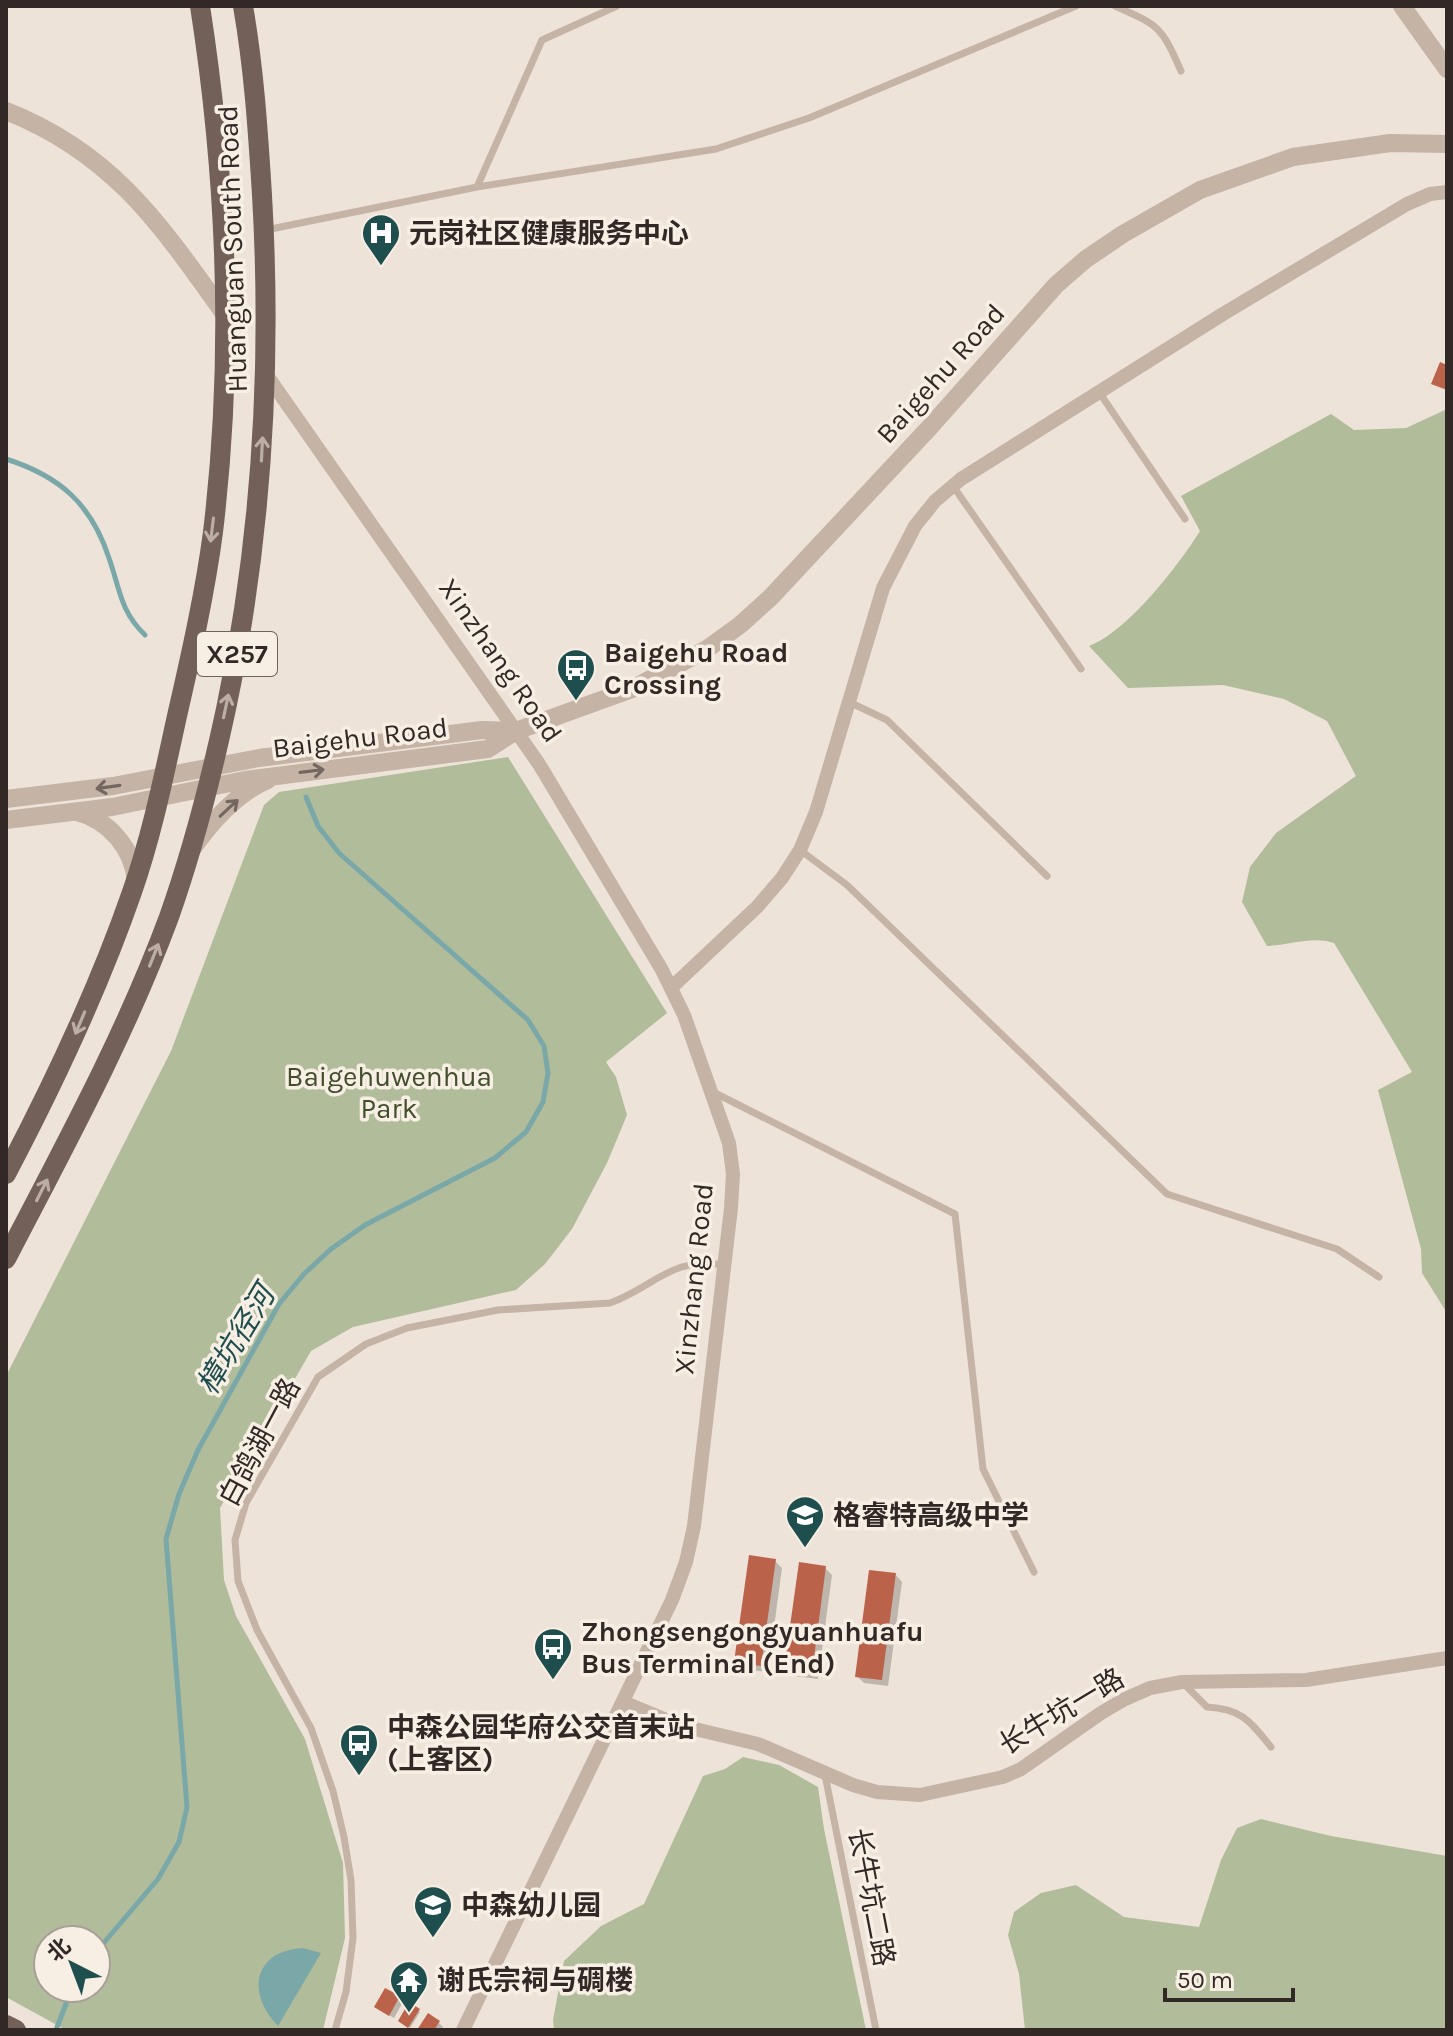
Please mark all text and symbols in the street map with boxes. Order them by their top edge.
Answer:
street label: Huanguan South Road [211,105,254,393]
hospital icon: 元岗社区健康服务中心 [360,212,402,267]
place label: 元岗社区健康服务中心 [409,217,689,250]
street label: Baigehu Road [869,297,1012,450]
one-way arrow [255,436,270,463]
one-way arrow [205,516,220,543]
street label: Xinzhang Road [432,572,569,749]
road number: X257 [197,632,277,676]
place label: Baigehu Road Crossing [604,636,788,701]
bus stop icon: Baigehu Road Crossing [555,647,597,702]
one-way arrow [219,694,234,719]
street label: Baigehu Road [271,710,450,765]
one-way arrow [298,763,324,778]
one-way arrow [96,780,121,795]
one-way arrow [219,798,239,817]
one-way arrow [147,943,162,968]
one-way arrow [72,1010,87,1035]
park label: Baigehuwenhua Park [286,1060,492,1125]
one-way arrow [34,1179,50,1202]
street label: Xinzhang Road [667,1182,720,1377]
water label: 樟坑径河 [190,1275,285,1401]
street label: 白鸽湖一路 [212,1373,307,1512]
school or university icon: 格睿特高级中学 [784,1494,826,1549]
place label: 格睿特高级中学 [833,1499,1029,1532]
place label: Zhongsengongyuanhuafu Bus Terminal (End) [581,1615,924,1680]
bus stop icon: Zhongsengongyuanhuafu Bus Terminal (End) [532,1626,574,1681]
street label: 长牛坑一路 [993,1661,1130,1762]
place label: 中森公园华府公交首末站 (上客区) [387,1711,695,1776]
bus stop icon: 中森公园华府公交首末站 (上客区) [338,1722,380,1777]
street label: 长牛坑二路 [842,1825,901,1969]
school or university icon: 中森幼儿园 [412,1884,454,1939]
place label: 中森幼儿园 [461,1889,601,1922]
north arrow [32,1924,112,2004]
text: 北 [42,1933,76,1967]
scale bar [1165,1952,1293,2002]
temple icon: 谢氏宗祠与碉楼 [388,1959,430,2014]
place label: 谢氏宗祠与碉楼 [437,1964,633,1997]
text: 50 m [1177,1966,1233,1994]

